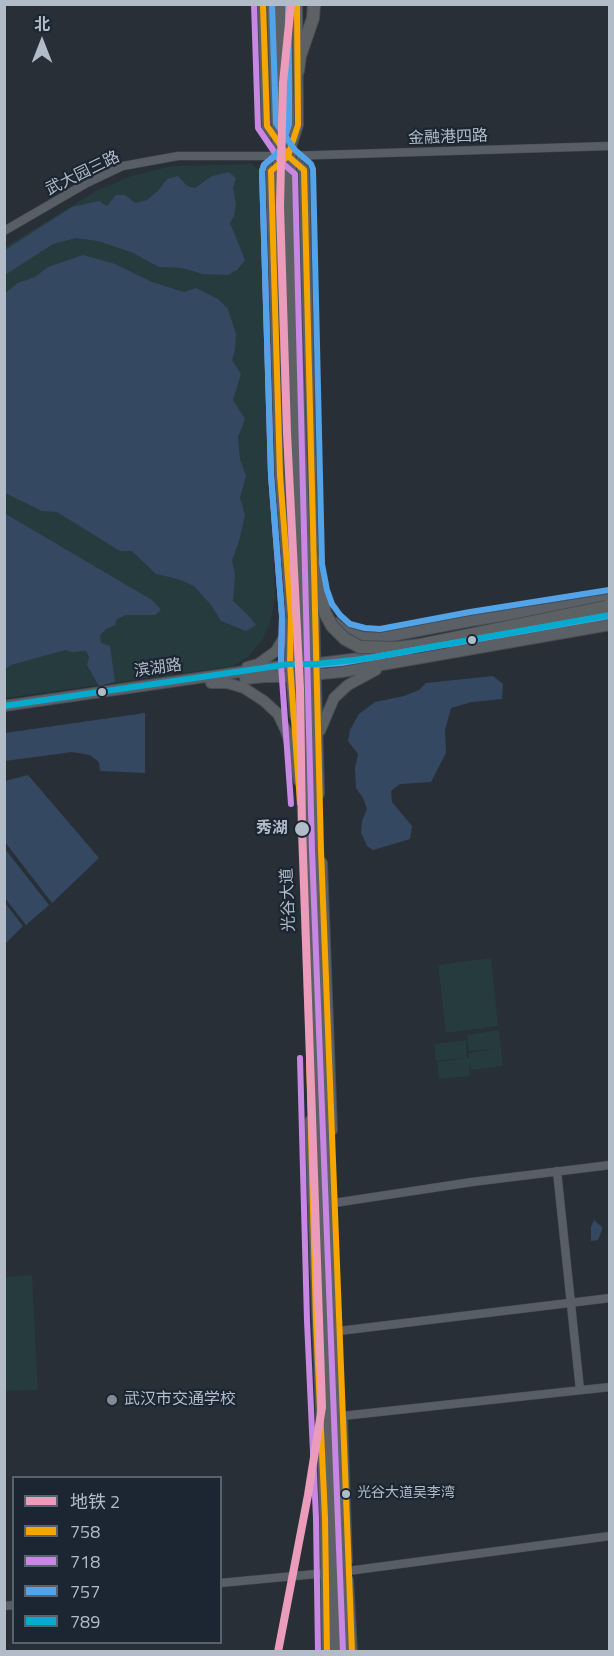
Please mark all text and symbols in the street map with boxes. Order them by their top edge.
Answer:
north arrow [12,12,72,72]
text: 北 [34,12,50,36]
street label: 金融港四路 [408,127,488,149]
street label: 武大园三路 [43,148,123,200]
unlabelled marker [466,634,478,646]
street label: 滨湖路 [133,656,183,682]
unlabelled marker [96,686,108,698]
place label: 秀湖 [256,819,288,839]
marker: 秀湖 [293,820,311,838]
street label: 光谷大道 [278,868,300,932]
place label: 武汉市交通学校 [124,1390,236,1410]
marker: 武汉市交通学校 [105,1393,119,1407]
legend [12,1476,222,1644]
place label: 光谷大道吴李湾 [357,1486,455,1502]
text: 地铁 2 [70,1488,120,1515]
marker: 光谷大道吴李湾 [340,1488,352,1500]
text: 758 [70,1518,100,1545]
text: 718 [70,1548,100,1575]
text: 757 [70,1578,100,1605]
text: 789 [70,1608,100,1635]

